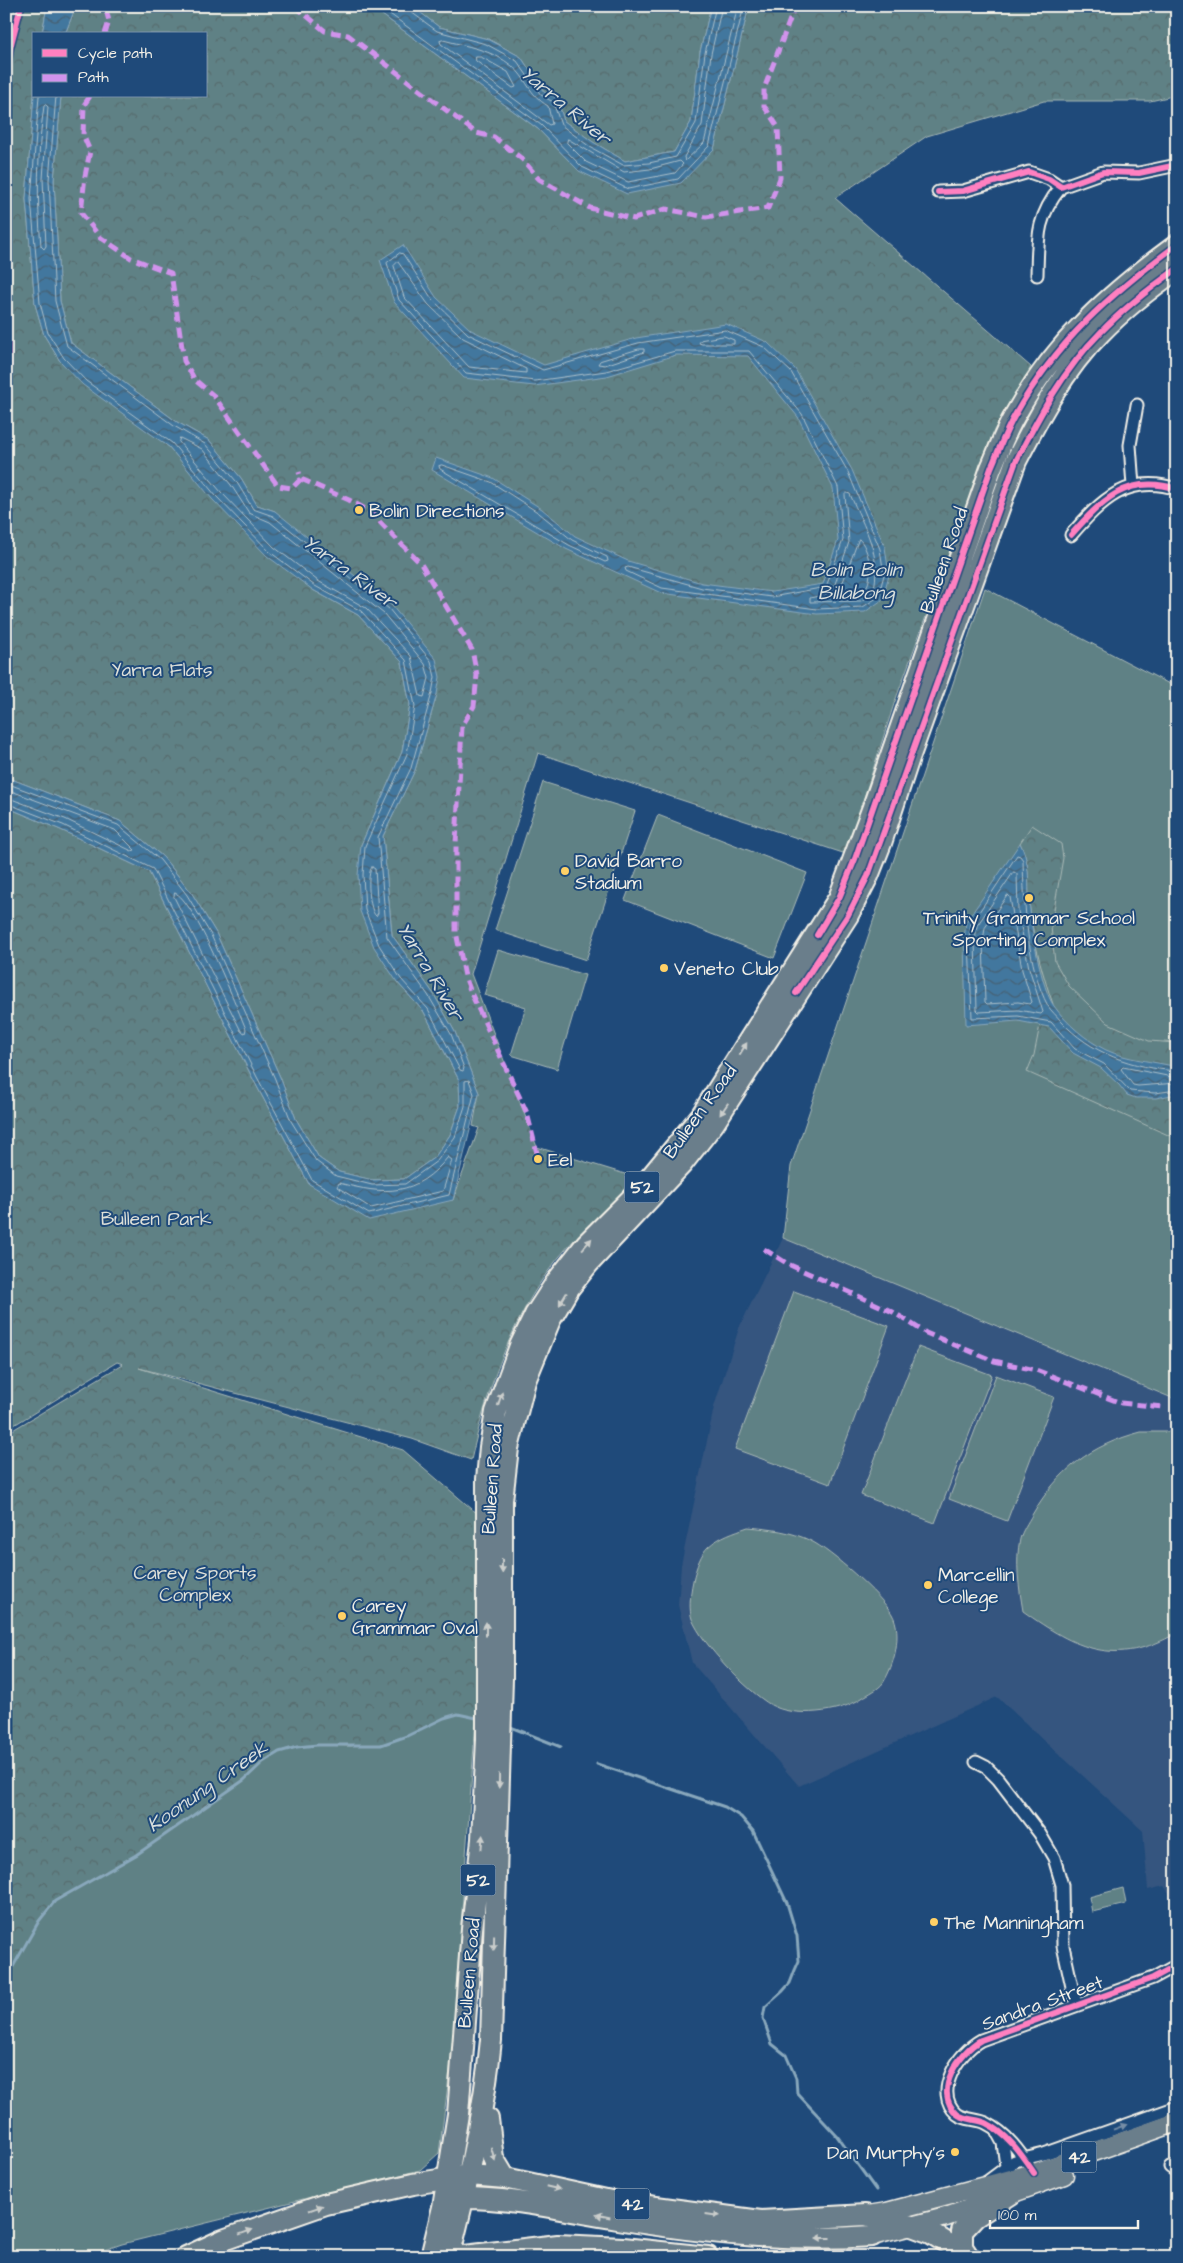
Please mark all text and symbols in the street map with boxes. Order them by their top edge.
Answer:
legend [32,32,208,98]
text: Cycle path [78,43,153,65]
water label: Yarra River [514,59,618,153]
text: Path [78,67,109,88]
place label: Bolin Directions [369,498,504,525]
marker: Bolin Directions [353,504,365,516]
street label: Bulleen Road [914,504,975,617]
water label: Yarra River [296,528,404,617]
water label: Bolin Bolin Billabong [810,556,904,608]
park label: Yarra Flats [111,657,213,684]
place label: David Barro Stadium [575,848,682,897]
marker: David Barro Stadium [559,865,571,877]
marker: Trinity Grammar School Sporting Complex [1023,892,1035,904]
place label: Trinity Grammar School Sporting Complex [923,905,1135,955]
water label: Yarra River [390,917,472,1028]
place label: Veneto Club [674,956,779,983]
marker: Veneto Club [658,962,670,974]
one-way arrow [738,1043,748,1056]
street label: Bulleen Road [657,1059,744,1164]
one-way arrow [719,1102,729,1116]
place label: Eel [548,1147,573,1174]
marker: Eel [532,1153,544,1165]
road number: 52 [624,1172,660,1202]
park label: Bulleen Park [101,1206,212,1233]
one-way arrow [581,1238,593,1250]
one-way arrow [558,1293,567,1306]
one-way arrow [497,1392,505,1407]
street label: Bulleen Road [475,1423,510,1535]
one-way arrow [498,1559,506,1575]
park label: Carey Sports Complex [133,1560,257,1609]
place label: Marcellin College [938,1562,1015,1612]
marker: Marcellin College [922,1579,934,1591]
place label: Carey Grammar Oval [352,1593,478,1642]
marker: Carey Grammar Oval [336,1610,348,1622]
one-way arrow [482,1621,490,1637]
water label: Koonung Creek [141,1734,275,1840]
one-way arrow [495,1773,503,1789]
one-way arrow [478,1834,486,1850]
road number: 52 [460,1864,496,1896]
place label: The Manningham [944,1910,1084,1938]
marker: The Manningham [928,1916,940,1928]
street label: Bulleen Road [451,1917,488,2029]
one-way arrow [490,1935,498,1951]
street label: Sandra Street [978,1969,1107,2038]
one-way arrow [1113,2123,1128,2131]
place label: Dan Murphy's [827,2140,945,2168]
road number: 42 [1062,2142,1096,2172]
marker: Dan Murphy's [949,2146,961,2158]
one-way arrow [489,2147,497,2162]
one-way arrow [545,2184,561,2192]
road number: 42 [614,2188,650,2220]
scale bar [990,2198,1138,2230]
one-way arrow [309,2203,324,2211]
text: 100 m [998,2205,1037,2226]
one-way arrow [705,2211,721,2219]
one-way arrow [595,2212,611,2220]
one-way arrow [239,2228,254,2235]
one-way arrow [815,2234,831,2242]

